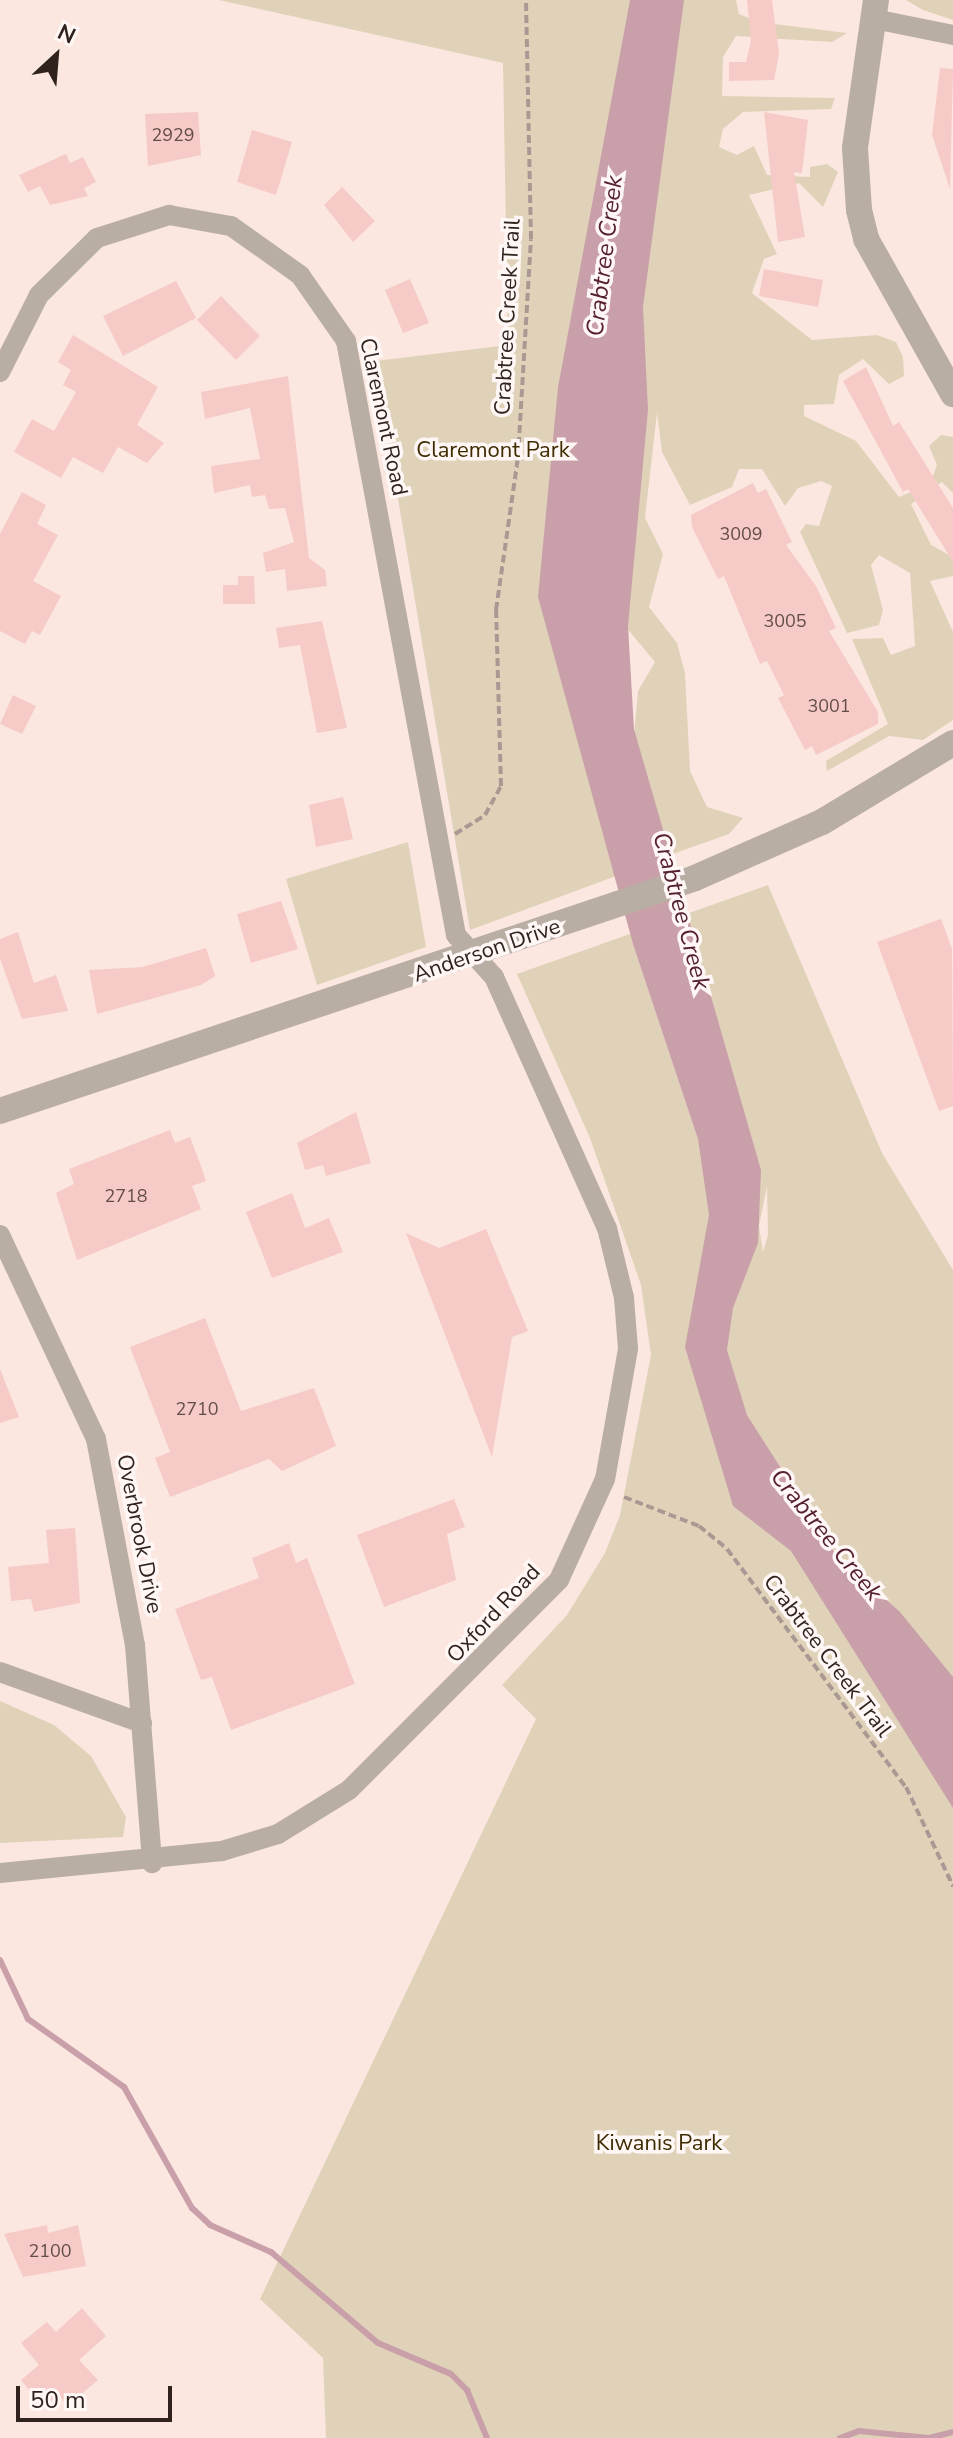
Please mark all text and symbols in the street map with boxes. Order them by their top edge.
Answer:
north arrow [16,16,96,96]
text: N [53,17,80,52]
house number: 2929 [151,124,195,146]
water label: Crabtree Creek [581,174,629,338]
street label: Crabtree Creek Trail [490,218,526,416]
street label: Claremont Road [353,336,413,498]
park label: Claremont Park [416,438,570,464]
house number: 3009 [719,523,763,545]
house number: 3005 [763,610,807,632]
house number: 3001 [807,695,851,717]
water label: Crabtree Creek [646,829,716,993]
street label: Anderson Drive [410,913,564,989]
house number: 2718 [104,1185,148,1207]
house number: 2710 [175,1398,219,1420]
street label: Overbrook Drive [111,1452,167,1616]
water label: Crabtree Creek [764,1463,888,1607]
street label: Oxford Road [442,1559,546,1669]
street label: Crabtree Creek Trail [757,1570,897,1742]
park label: Kiwanis Park [596,2131,722,2157]
house number: 2100 [28,2240,72,2262]
scale bar [20,2370,176,2420]
text: 50 m [30,2384,86,2416]

